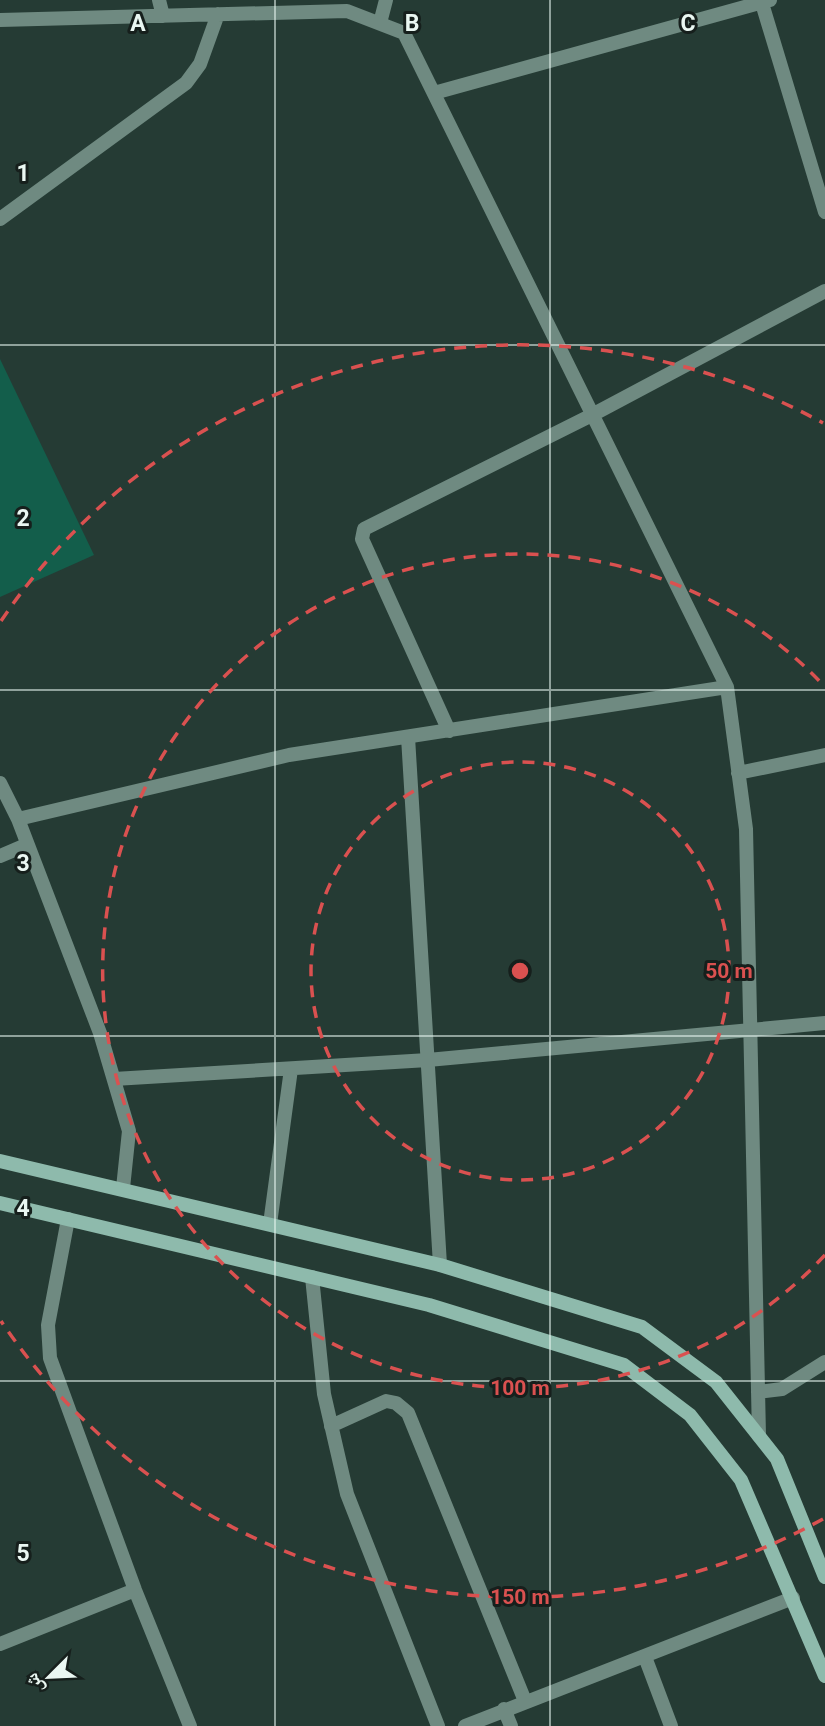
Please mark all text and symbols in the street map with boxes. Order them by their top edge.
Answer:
text: A [130,10,146,37]
text: B [405,10,419,37]
text: C [680,10,696,37]
text: 1 [16,160,30,187]
text: 2 [16,505,30,532]
text: 3 [16,850,30,877]
centre of rings [508,959,532,983]
text: 50 m [705,959,753,983]
text: 4 [16,1195,30,1222]
text: 100 m [490,1376,550,1400]
text: 5 [16,1540,30,1567]
text: 150 m [490,1585,550,1609]
north arrow [14,1642,84,1712]
text: ش [19,1670,49,1698]

